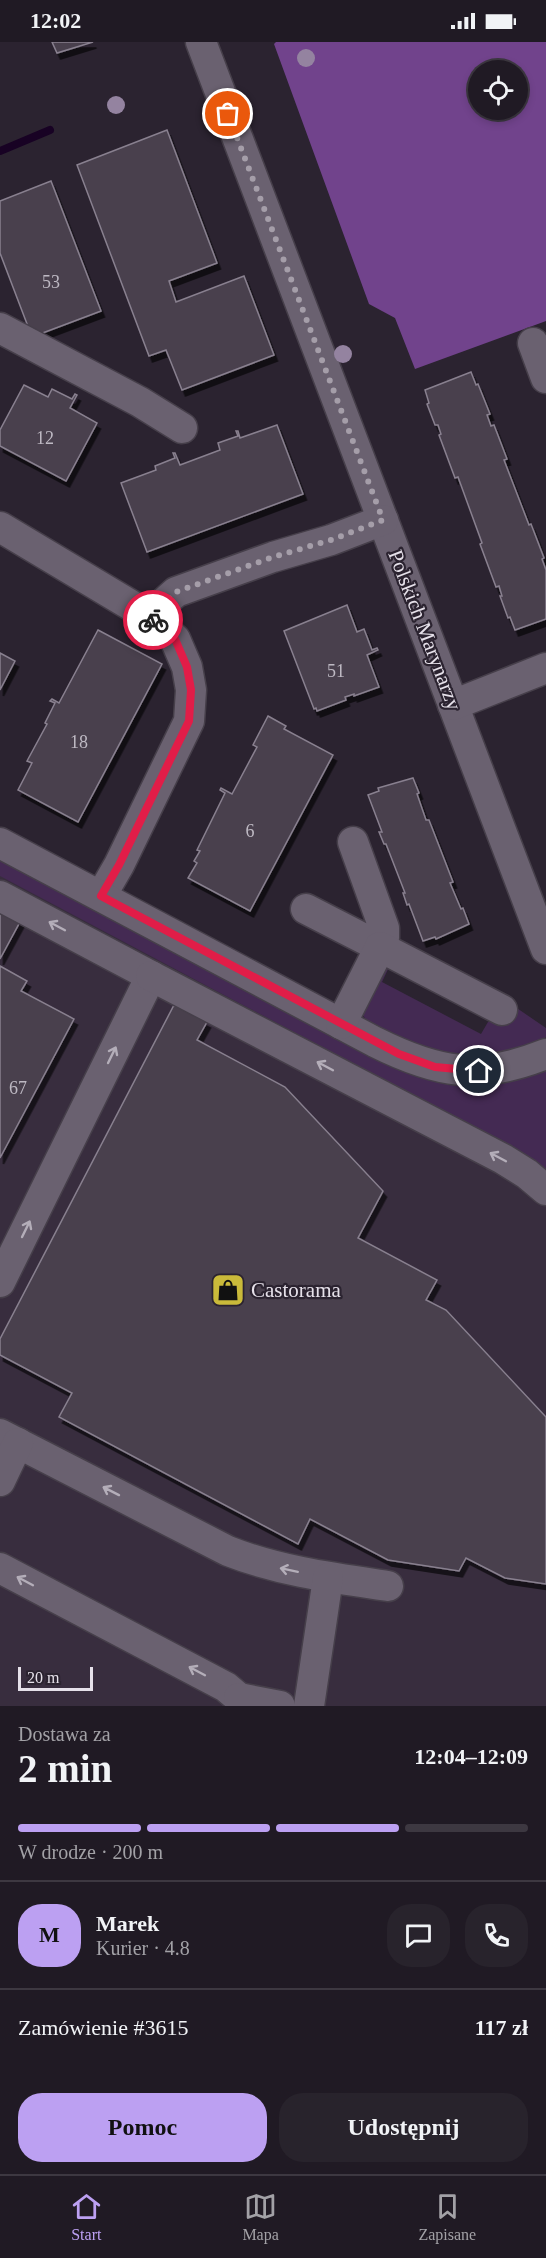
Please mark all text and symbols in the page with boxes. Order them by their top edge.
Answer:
text: 12:02 [30,8,81,33]
map controls [468,60,528,120]
button: locate [468,60,528,120]
pin [202,88,253,139]
icon: bag [211,97,244,130]
house number: 53 [42,272,60,292]
house number: 12 [36,428,54,448]
street label: Polskich Marynarzy [383,546,467,714]
courier [123,590,183,650]
icon: bike [137,604,170,637]
house number: 51 [327,661,345,681]
house number: 18 [70,732,88,752]
house number: 6 [246,821,255,841]
one-way arrow [49,920,66,932]
pin [453,1045,504,1096]
one-way arrow [107,1046,119,1064]
icon: home [462,1054,495,1087]
one-way arrow [316,1060,334,1072]
house number: 67 [9,1078,27,1098]
one-way arrow [490,1151,507,1163]
one-way arrow [21,1221,32,1239]
shop icon: Castorama [210,1272,246,1308]
place label: Castorama [251,1278,341,1302]
one-way arrow [103,1485,120,1497]
one-way arrow [279,1563,298,1575]
one-way arrow [16,1575,34,1586]
scale bar [18,1664,93,1692]
one-way arrow [189,1665,206,1677]
text: 20 m [27,1669,59,1686]
text: Dostawa za [18,1723,111,1745]
text: 12:04–12:09 [414,1744,528,1769]
text: 2 min [18,1747,112,1790]
text: W drodze · 200 m [18,1841,163,1863]
button: chat [387,1904,450,1967]
button: phone [465,1904,528,1967]
text: Marek [96,1911,159,1936]
text: M [39,1922,60,1947]
text: Kurier · 4.8 [96,1937,190,1959]
text: Zamówienie #3615 [18,2015,188,2040]
text: 117 zł [475,2015,528,2040]
button: Pomoc [18,2093,267,2162]
button: Udostępnij [279,2093,528,2162]
tab: Start [70,2190,103,2244]
tab: Mapa [242,2190,279,2244]
tab: Zapisane [418,2190,476,2244]

